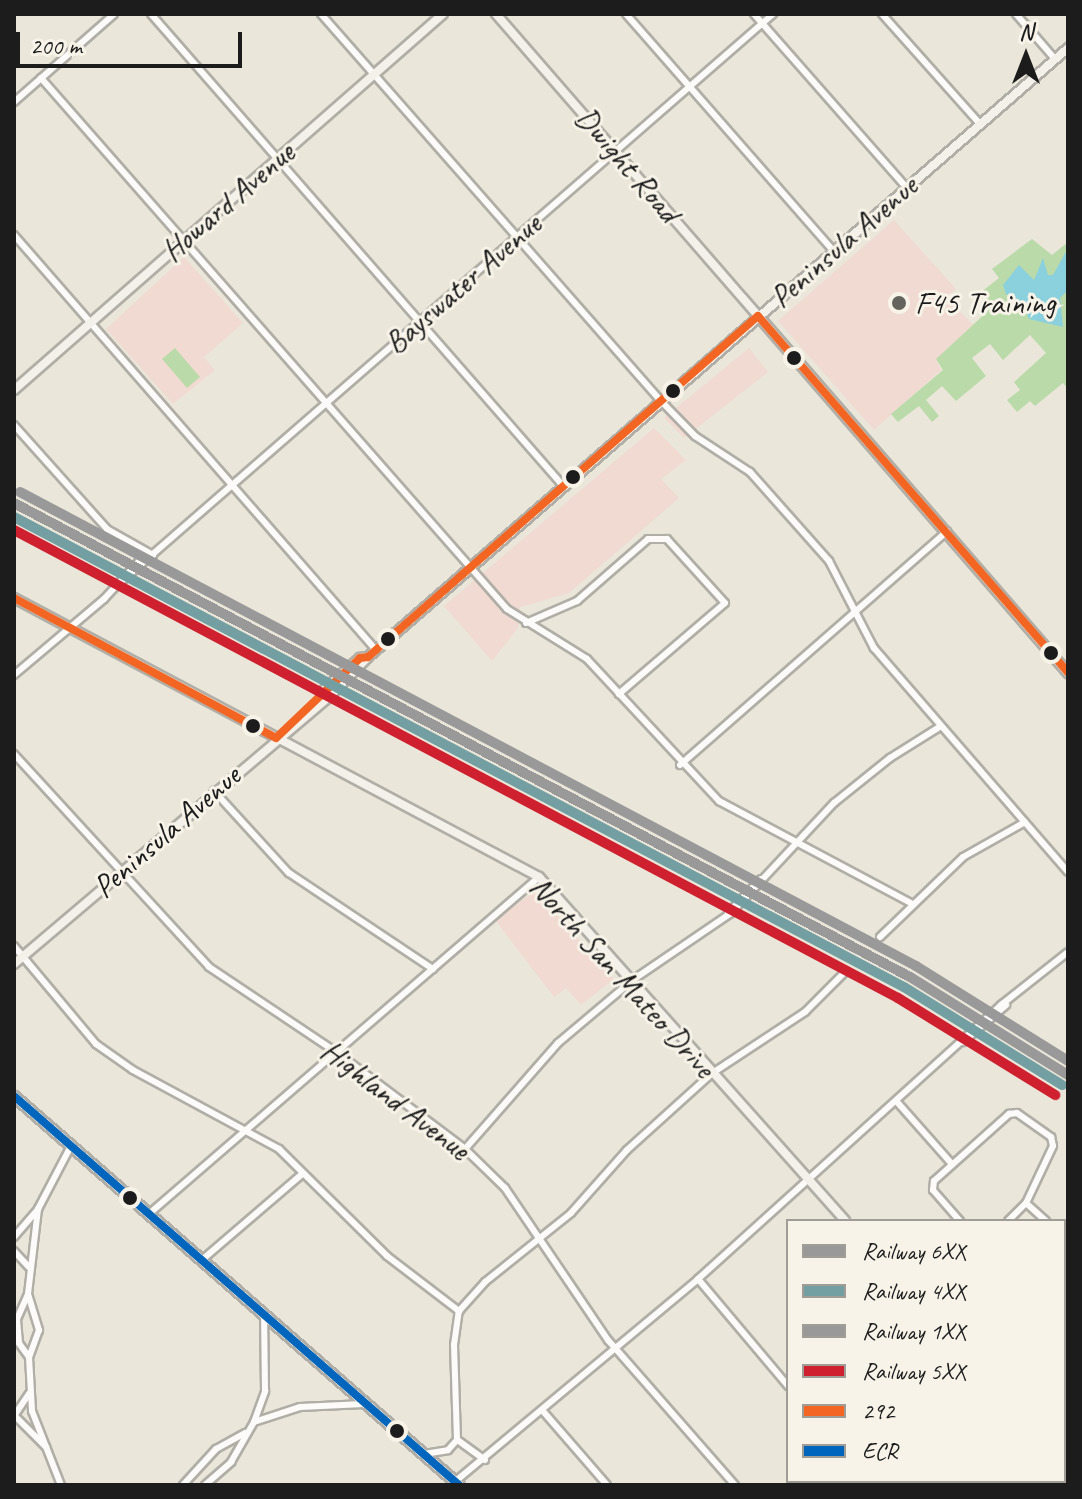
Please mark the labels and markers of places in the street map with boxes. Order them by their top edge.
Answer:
place label: F45 Training [915,284,1056,322]
marker: F45 Training [890,294,908,312]
unlabelled marker [786,350,802,366]
unlabelled marker [665,383,681,399]
unlabelled marker [565,469,581,485]
unlabelled marker [380,631,396,647]
unlabelled marker [1043,645,1059,661]
unlabelled marker [245,718,261,734]
unlabelled marker [122,1190,138,1206]
unlabelled marker [389,1423,405,1439]

